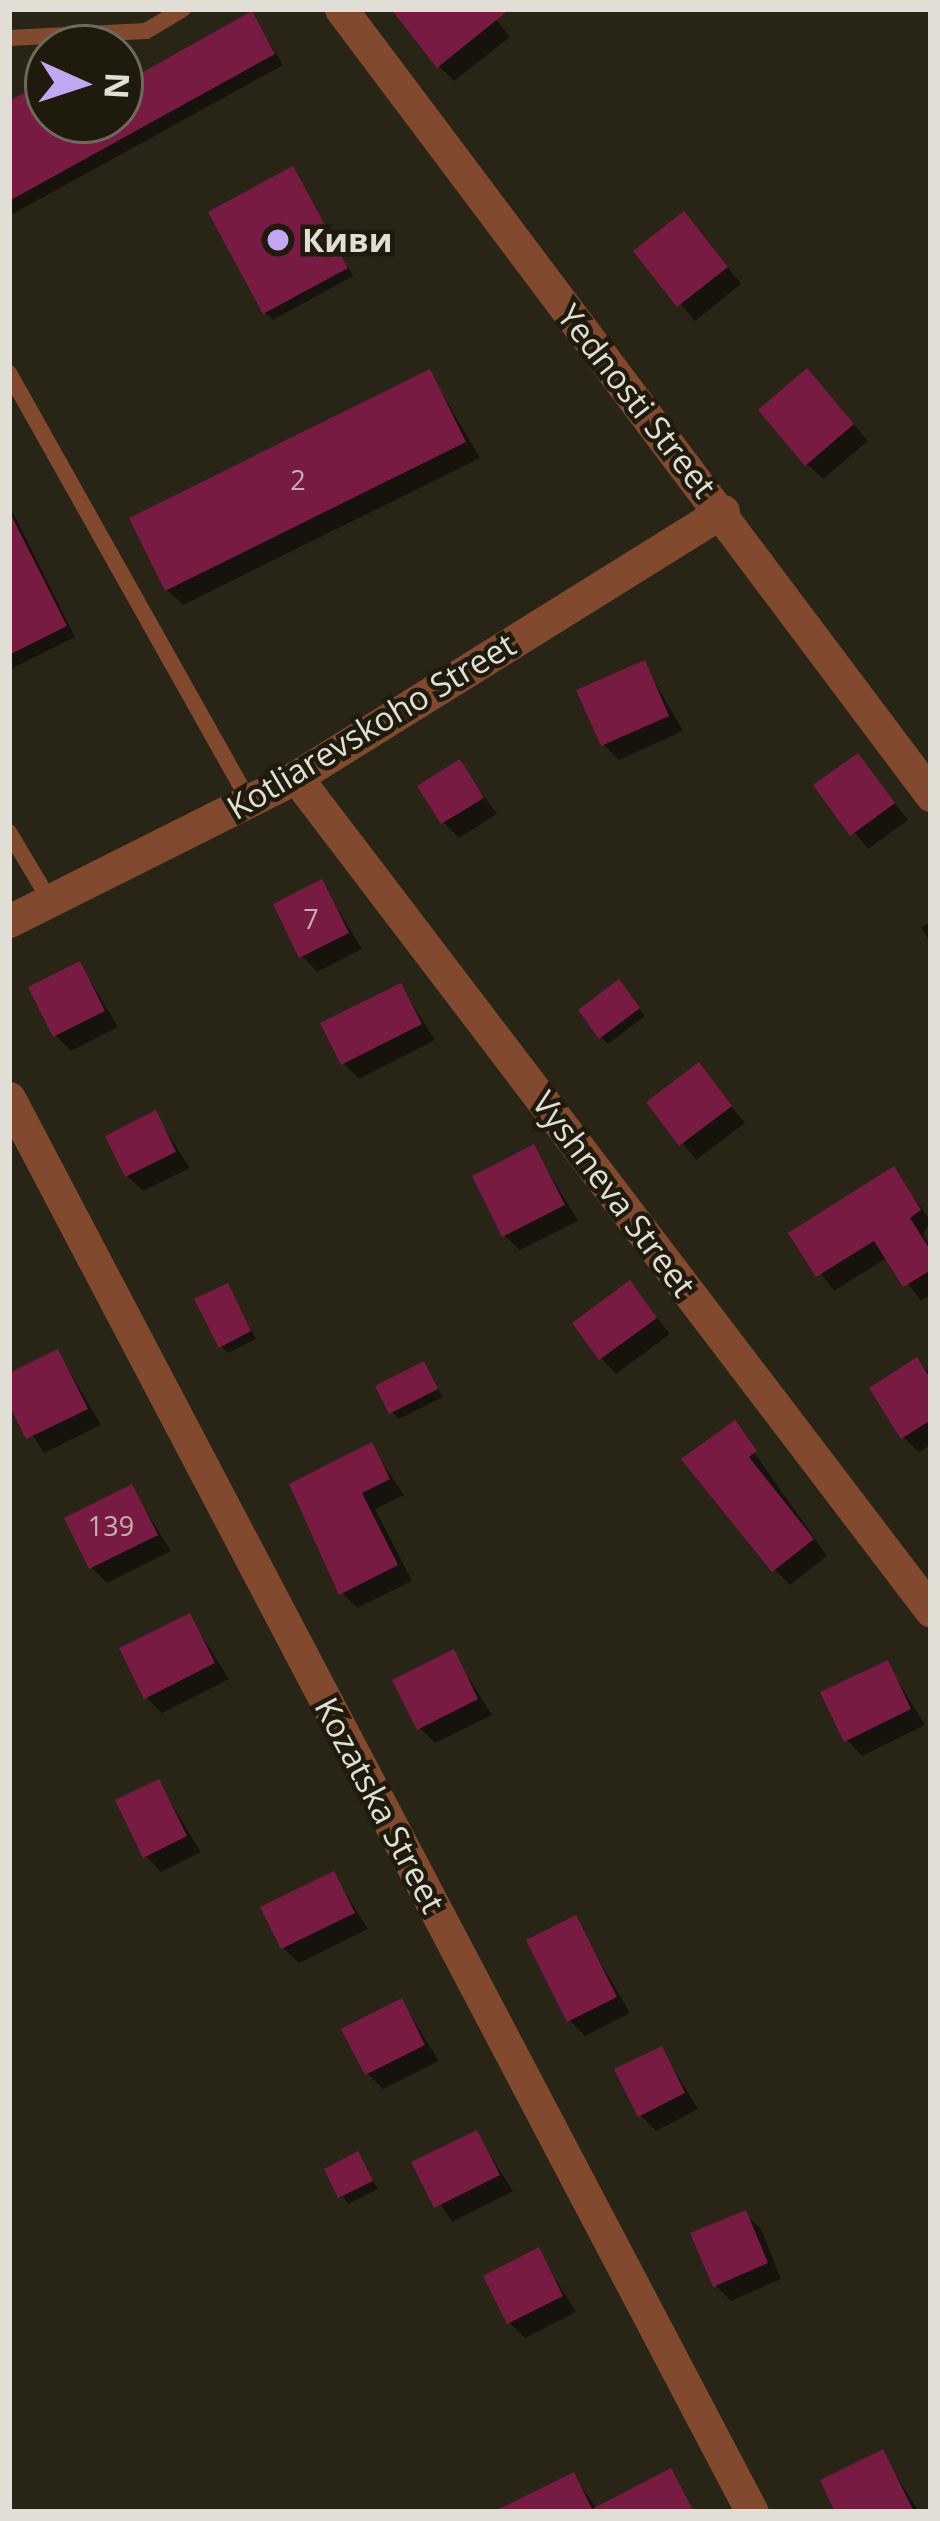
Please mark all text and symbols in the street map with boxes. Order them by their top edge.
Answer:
north arrow [24,24,144,144]
text: N [94,71,141,100]
place label: Киви [302,220,392,260]
marker: Киви [265,227,291,253]
street label: Yednosti Street [549,297,725,505]
house number: 2 [290,464,306,496]
street label: Kotliarevskoho Street [220,624,522,828]
house number: 7 [303,903,319,935]
street label: Vyshneva Street [524,1084,704,1304]
house number: 139 [88,1510,134,1542]
street label: Kozatska Street [307,1691,453,1919]

